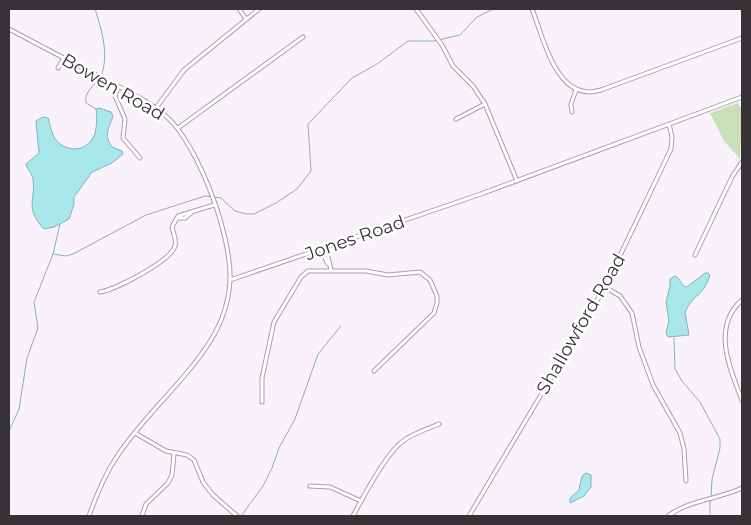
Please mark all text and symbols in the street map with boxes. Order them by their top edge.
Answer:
street label: Bowen Road [58,49,168,125]
street label: Jones Road [301,211,408,266]
street label: Shallowford Road [532,250,630,398]

